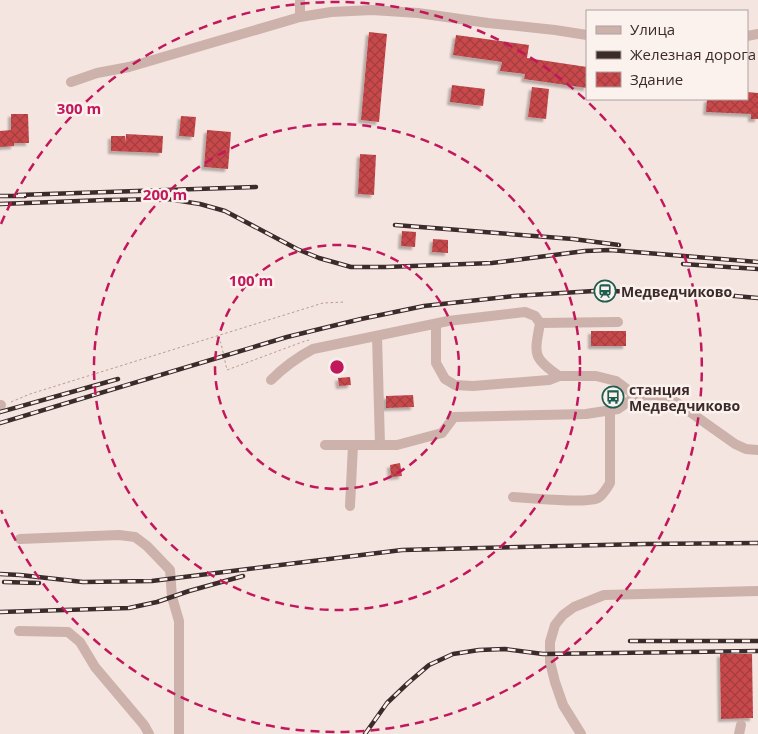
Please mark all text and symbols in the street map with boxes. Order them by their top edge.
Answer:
legend [586,10,748,100]
text: Улица [630,19,675,39]
text: Железная дорога [630,44,756,64]
text: Здание [630,69,683,89]
text: 300 m [57,98,101,118]
text: 200 m [143,184,187,204]
text: 100 m [229,270,273,290]
station icon: Медведчиково [593,279,617,303]
place label: Медведчиково [621,282,733,301]
centre of rings [328,358,346,376]
place label: станция Медведчиково [629,380,741,415]
bus stop icon: станция Медведчиково [601,385,625,409]

